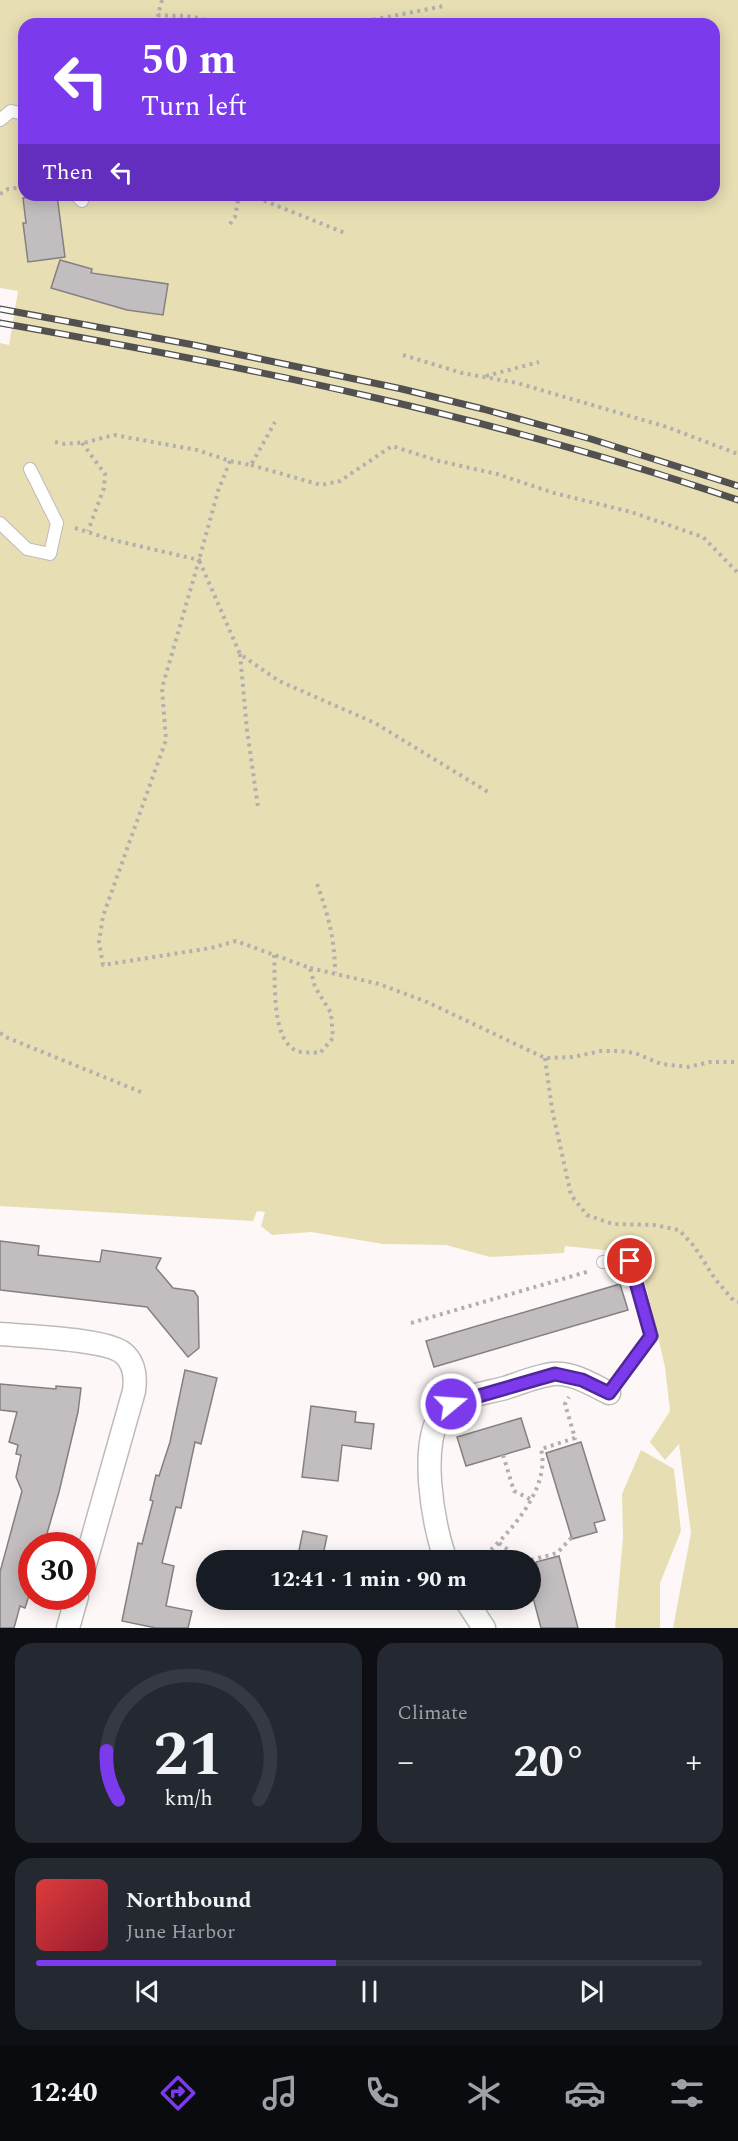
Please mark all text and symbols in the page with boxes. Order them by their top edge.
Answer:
text: 50 m [141,29,236,92]
icon: left [42,42,120,120]
text: Turn left [141,86,247,128]
text: Then [42,156,93,189]
icon: left [105,156,138,189]
pin [604,1235,655,1286]
icon: arrive [613,1244,646,1277]
position arrow [419,1372,483,1436]
speed limit sign: 30 [18,1532,96,1610]
text: 12:41 · 1 min · 90 m [270,1563,467,1596]
text: Climate [398,1698,468,1728]
text: 21 [153,1708,223,1803]
text: 20° [513,1728,586,1797]
text: − [398,1737,414,1787]
text: + [686,1737,702,1787]
text: km/h [164,1782,212,1815]
text: Northbound [126,1884,252,1917]
text: June Harbor [126,1917,235,1947]
icon: previous [131,1975,164,2008]
icon: pause [353,1975,386,2008]
icon: next [575,1975,608,2008]
text: 12:40 [30,2072,98,2114]
icon: directions [157,2072,199,2114]
icon: music [259,2072,301,2114]
icon: phone [361,2072,403,2114]
icon: climate [463,2072,505,2114]
icon: car [564,2072,606,2114]
icon: filters [666,2072,708,2114]

